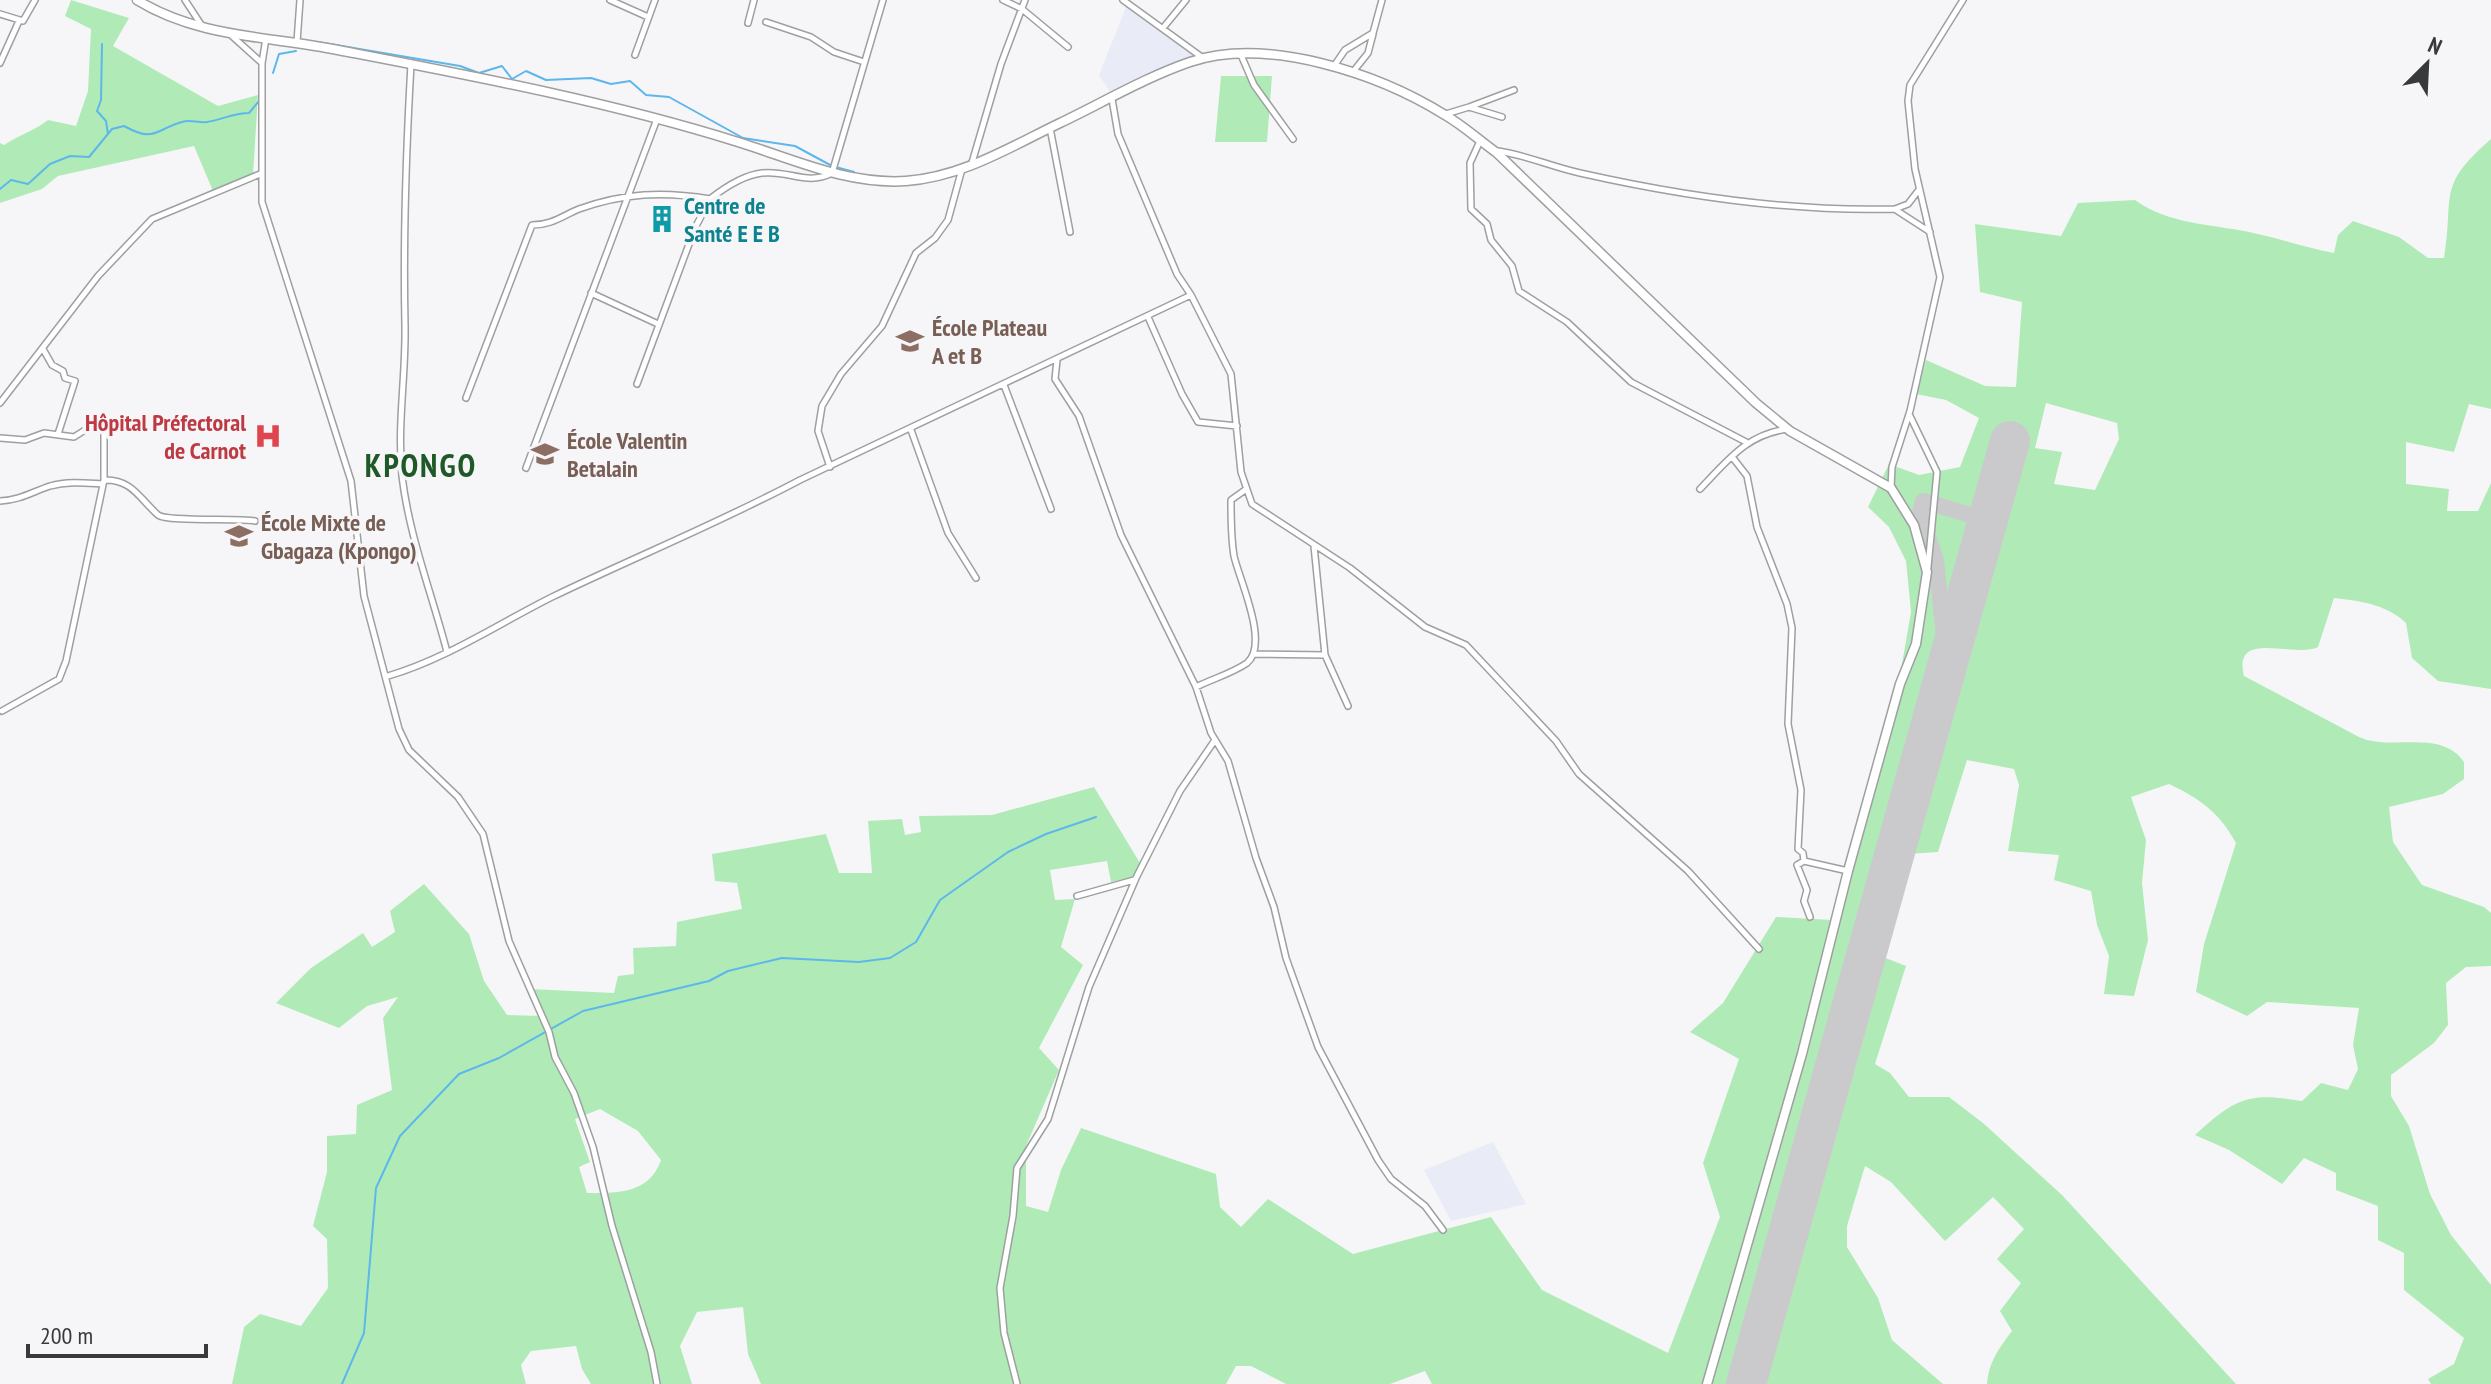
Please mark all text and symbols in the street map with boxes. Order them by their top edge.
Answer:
north arrow [2387,24,2467,104]
text: N [2424,31,2446,61]
place label: Centre de Santé E E B [684,190,780,249]
building icon: Centre de Santé E E B [647,204,677,234]
place label: École Plateau A et B [931,312,1047,371]
school or university icon: École Plateau A et B [895,326,925,356]
place label: Hôpital Préfectoral de Carnot [85,407,246,466]
hospital icon: Hôpital Préfectoral de Carnot [253,421,283,451]
place label: École Valentin Betalain [567,425,687,484]
school or university icon: École Valentin Betalain [530,439,560,469]
district label: KPONGO [365,444,477,486]
place label: École Mixte de Gbagaza (Kpongo) [261,507,417,566]
school or university icon: École Mixte de Gbagaza (Kpongo) [224,521,254,551]
scale bar [28,1308,206,1358]
text: 200 m [40,1320,93,1351]

